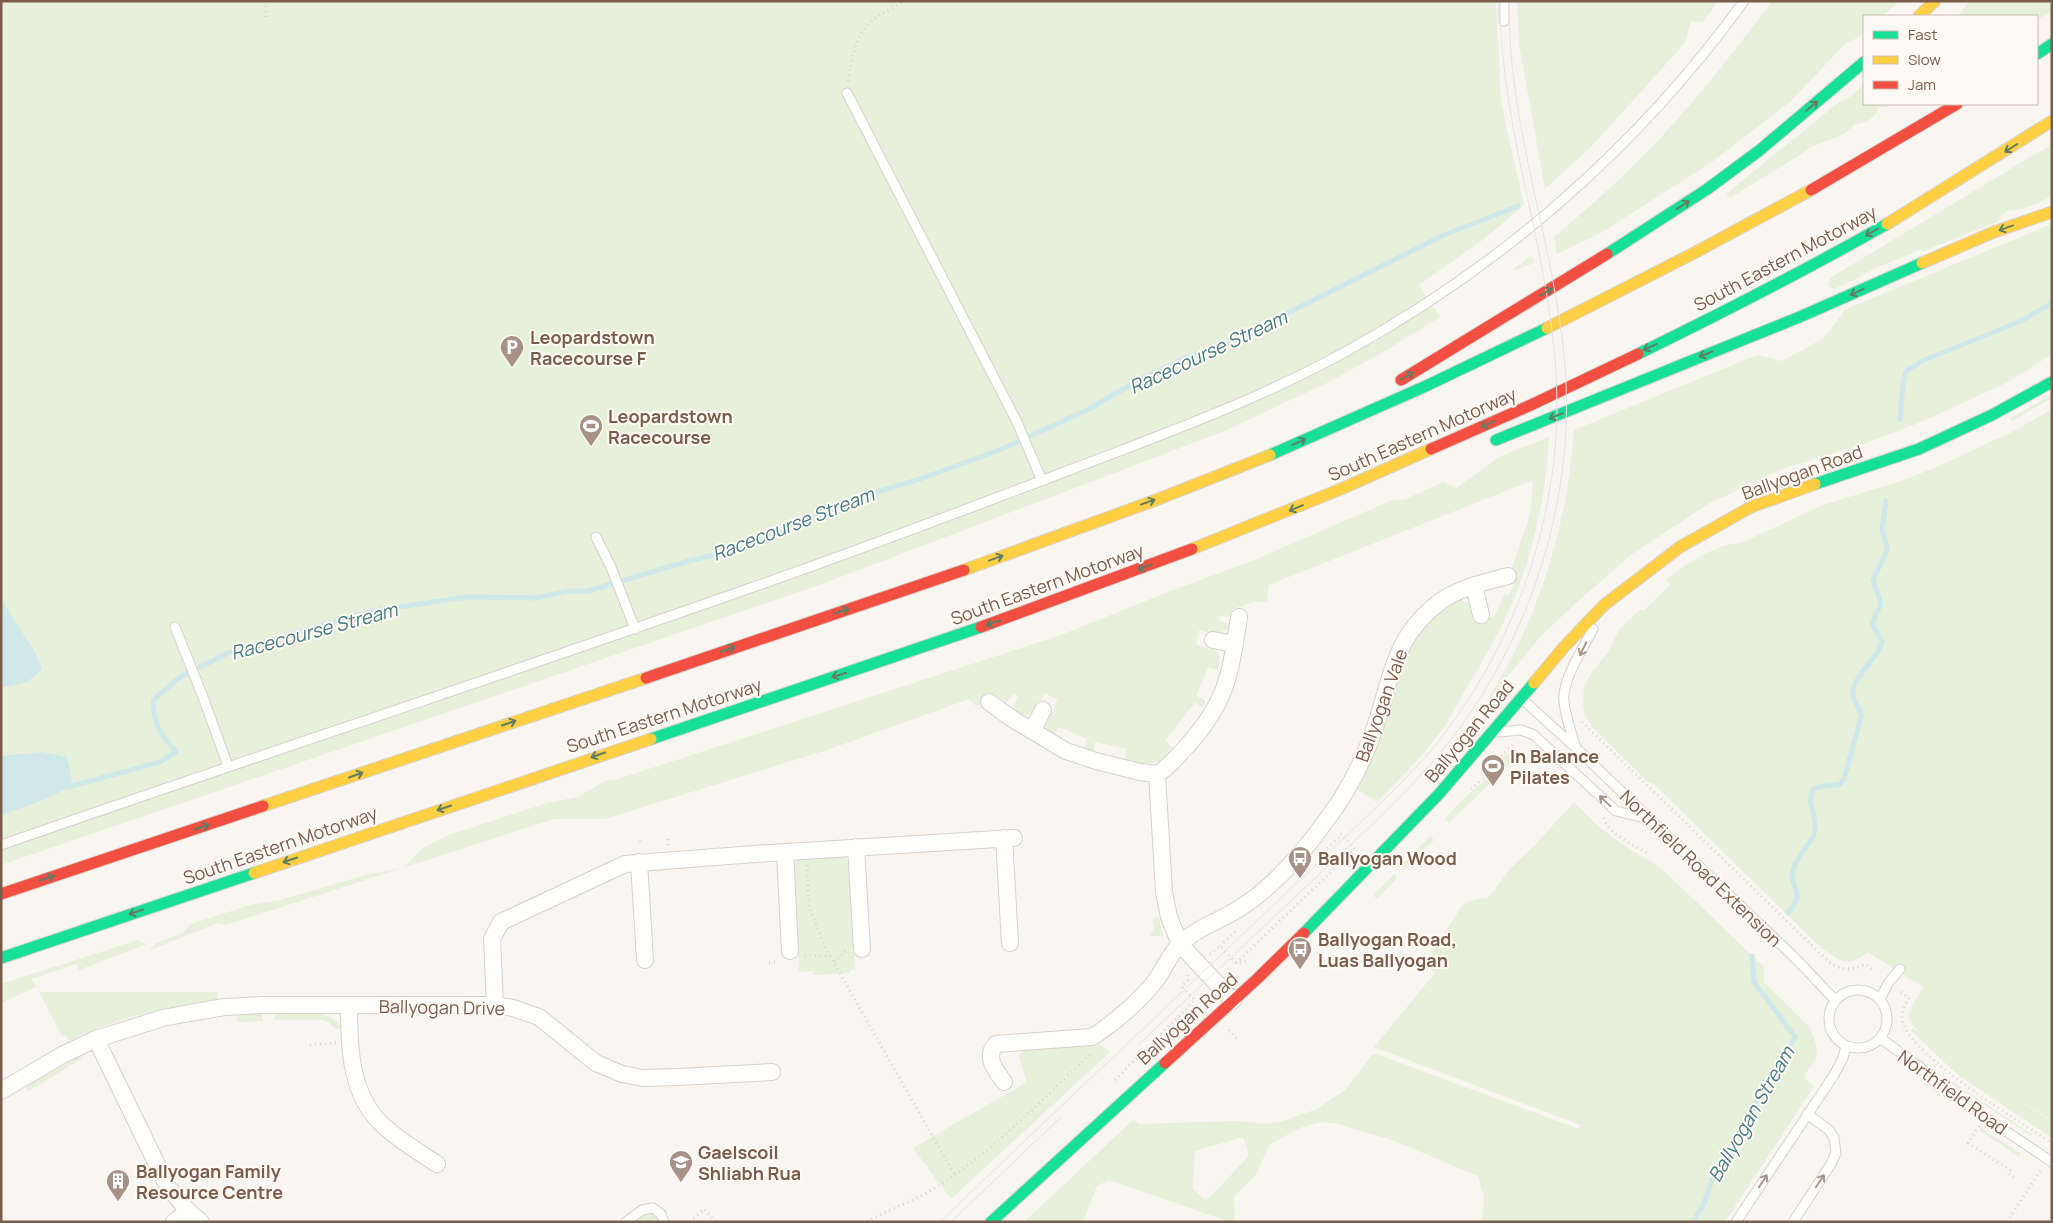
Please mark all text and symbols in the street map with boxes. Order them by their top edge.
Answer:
legend [1863,15,2038,105]
text: Fast [1908,24,1937,45]
text: Slow [1908,49,1941,70]
text: Jam [1908,74,1936,95]
one-way arrow [1805,101,1818,112]
one-way arrow [2004,142,2018,153]
street label: South Eastern Motorway [1689,199,1881,316]
one-way arrow [1676,200,1690,210]
one-way arrow [1999,224,2014,233]
one-way arrow [1865,227,1880,237]
one-way arrow [1539,287,1553,297]
one-way arrow [1850,288,1865,298]
water label: Racecourse Stream [1125,303,1293,400]
place label: Leopardstown Racecourse F [530,325,655,370]
parking icon: Leopardstown Racecourse F [499,334,525,368]
one-way arrow [1643,343,1658,352]
one-way arrow [1699,349,1714,359]
one-way arrow [1399,371,1414,380]
street label: South Eastern Motorway [1324,381,1520,486]
place label: Leopardstown Racecourse [608,404,733,449]
one-way arrow [1549,411,1564,421]
sports icon: Leopardstown Racecourse [578,413,604,447]
one-way arrow [1481,419,1496,429]
one-way arrow [1291,437,1306,447]
street label: Ballyogan Road [1738,439,1866,505]
water label: Racecourse Stream [708,480,879,567]
one-way arrow [1140,497,1156,506]
one-way arrow [1289,503,1304,513]
street label: South Eastern Motorway [947,538,1147,630]
one-way arrow [987,553,1003,562]
one-way arrow [1138,563,1153,573]
water label: Racecourse Stream [228,596,402,666]
one-way arrow [834,606,850,616]
one-way arrow [985,619,1001,629]
one-way arrow [1578,641,1587,656]
one-way arrow [720,644,736,653]
street label: Ballyogan Vale [1349,645,1413,765]
one-way arrow [831,671,847,681]
street label: South Eastern Motorway [563,672,765,758]
street label: Ballyogan Road [1419,675,1519,787]
one-way arrow [501,717,517,727]
place label: In Balance Pilates [1510,744,1599,789]
one-way arrow [590,751,606,761]
sports icon: In Balance Pilates [1480,753,1506,787]
one-way arrow [347,770,363,779]
street label: Northfield Road Extension [1615,784,1787,952]
one-way arrow [1599,796,1612,807]
street label: South Eastern Motorway [180,800,381,890]
one-way arrow [436,803,452,813]
one-way arrow [193,822,209,831]
bus stop icon: Ballyogan Wood [1287,845,1313,879]
place label: Ballyogan Wood [1318,846,1457,870]
one-way arrow [282,855,298,865]
one-way arrow [39,873,55,882]
one-way arrow [129,908,145,917]
place label: Ballyogan Road, Luas Ballyogan [1318,927,1457,972]
bus stop icon: Ballyogan Road, Luas Ballyogan [1287,936,1313,970]
street label: Ballyogan Road [1132,967,1242,1069]
street label: Ballyogan Drive [379,994,505,1020]
water label: Ballyogan Stream [1702,1040,1801,1187]
street label: Northfield Road [1893,1044,2013,1140]
place label: Gaelscoil Shliabh Rua [698,1140,801,1185]
school or university icon: Gaelscoil Shliabh Rua [668,1149,694,1183]
place label: Ballyogan Family Resource Centre [136,1159,283,1204]
building icon: Ballyogan Family Resource Centre [105,1168,131,1202]
one-way arrow [1758,1174,1768,1188]
one-way arrow [1815,1175,1825,1189]

